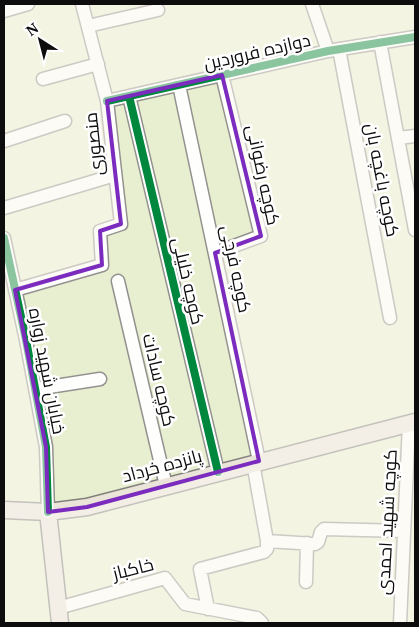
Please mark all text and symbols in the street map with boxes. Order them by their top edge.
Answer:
north arrow [15,15,65,65]
text: N [22,18,42,40]
street label: دوازده فروردین [201,27,313,75]
street label: منصوری [78,111,108,177]
street label: کوچه باغچه بان [359,121,406,239]
street label: کوچه رضوانی [241,122,286,227]
street label: کوچه فرجی [215,223,258,315]
street label: کوچه خلیلی [166,235,211,327]
street label: خیابان شهید زواره [24,306,72,436]
street label: کوچه سادات [137,331,182,429]
street label: پانزده خرداد [119,443,205,488]
street label: کوچه شهید احمدی [370,448,403,595]
street label: خاکباز [109,551,156,585]

